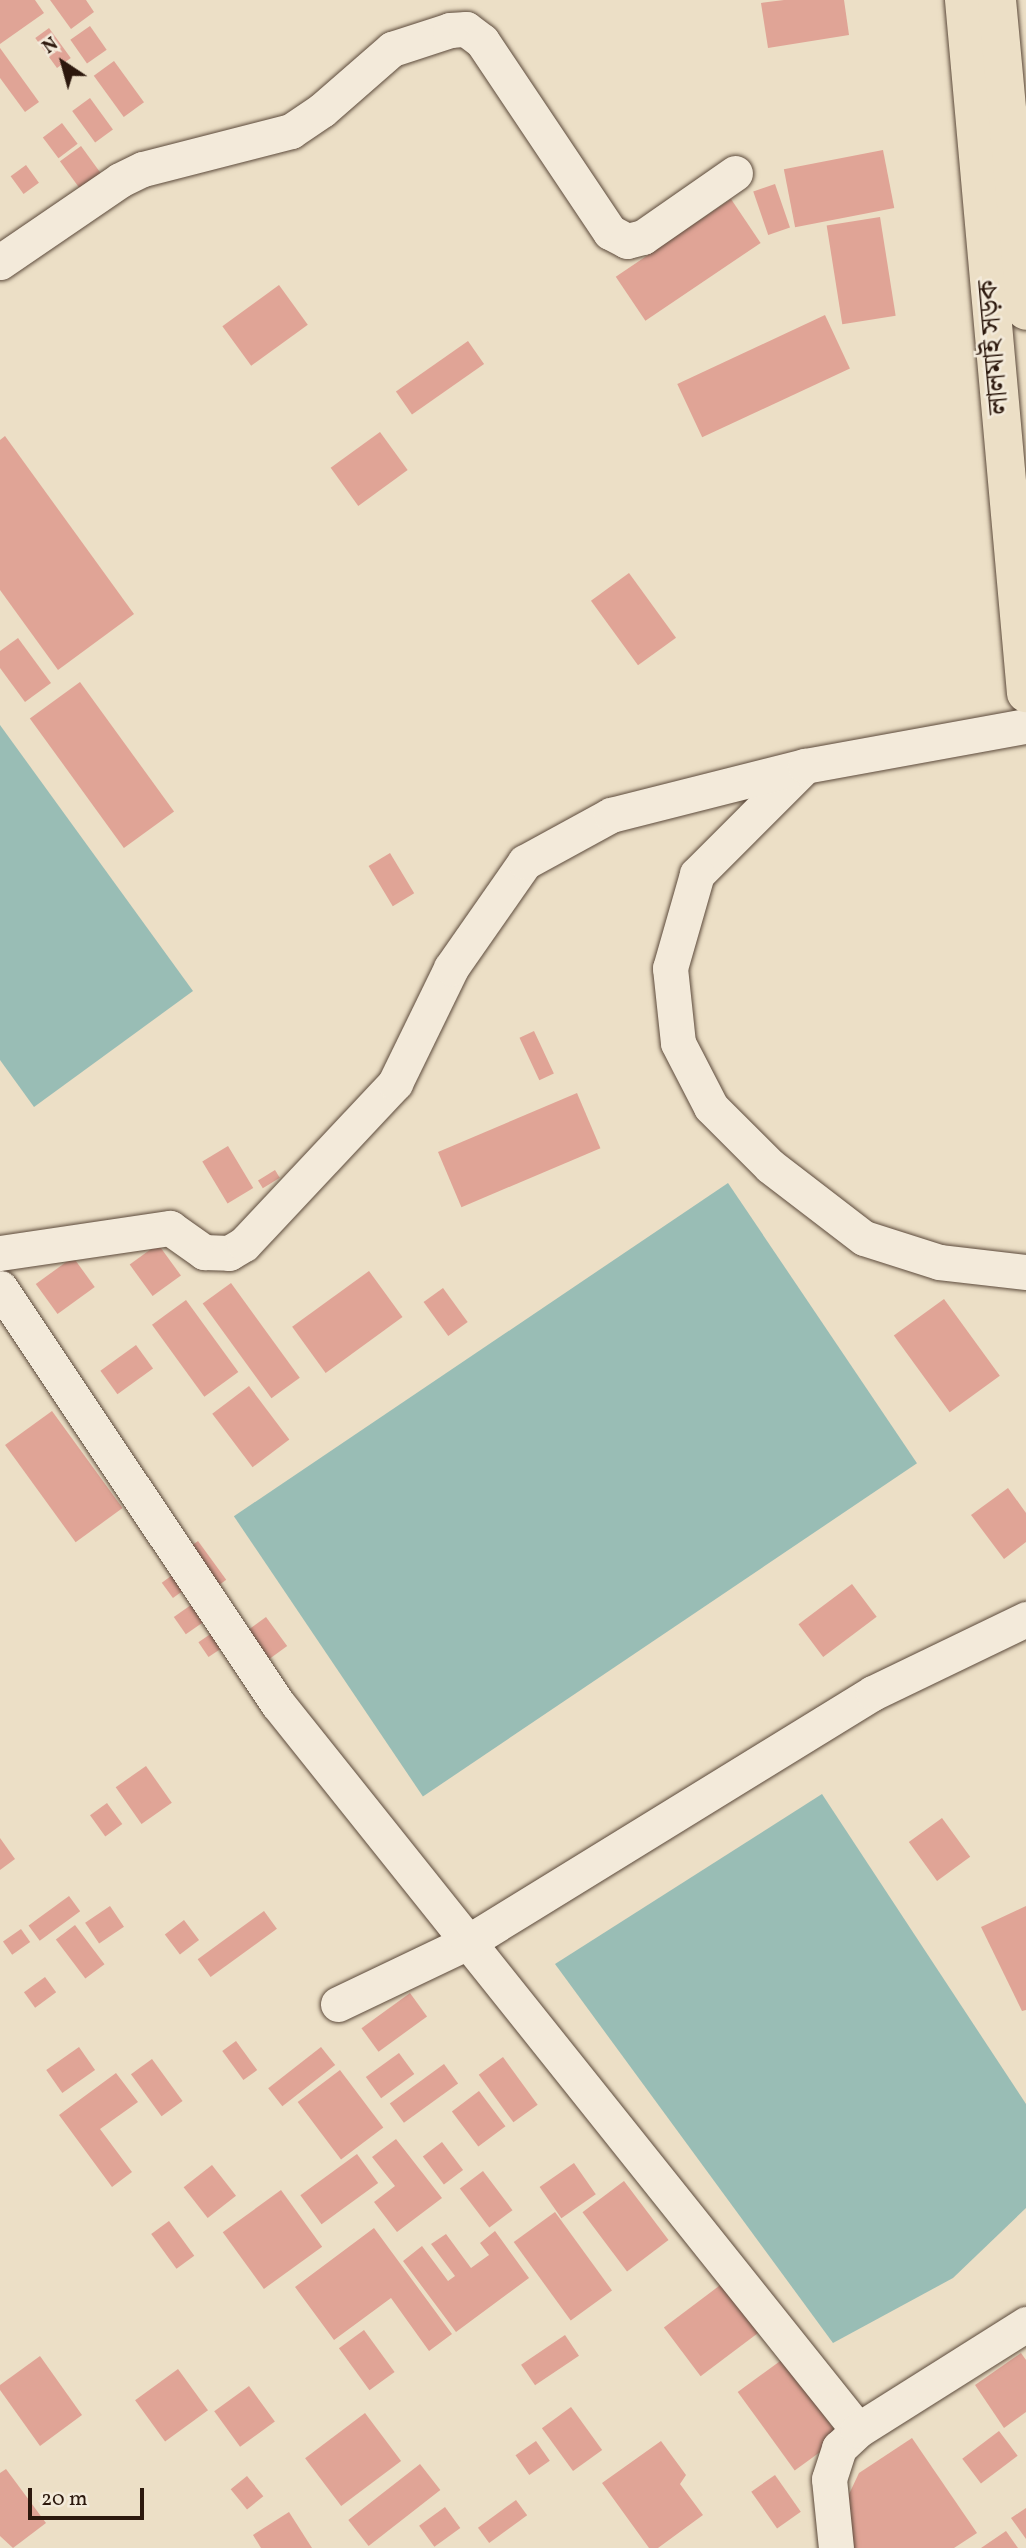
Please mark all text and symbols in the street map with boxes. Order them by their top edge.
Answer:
north arrow [28,28,98,98]
text: N [37,31,64,61]
street label: লালমাই সড়ক [972,279,1018,415]
scale bar [32,2474,147,2518]
text: 20 m [41,2485,87,2514]

